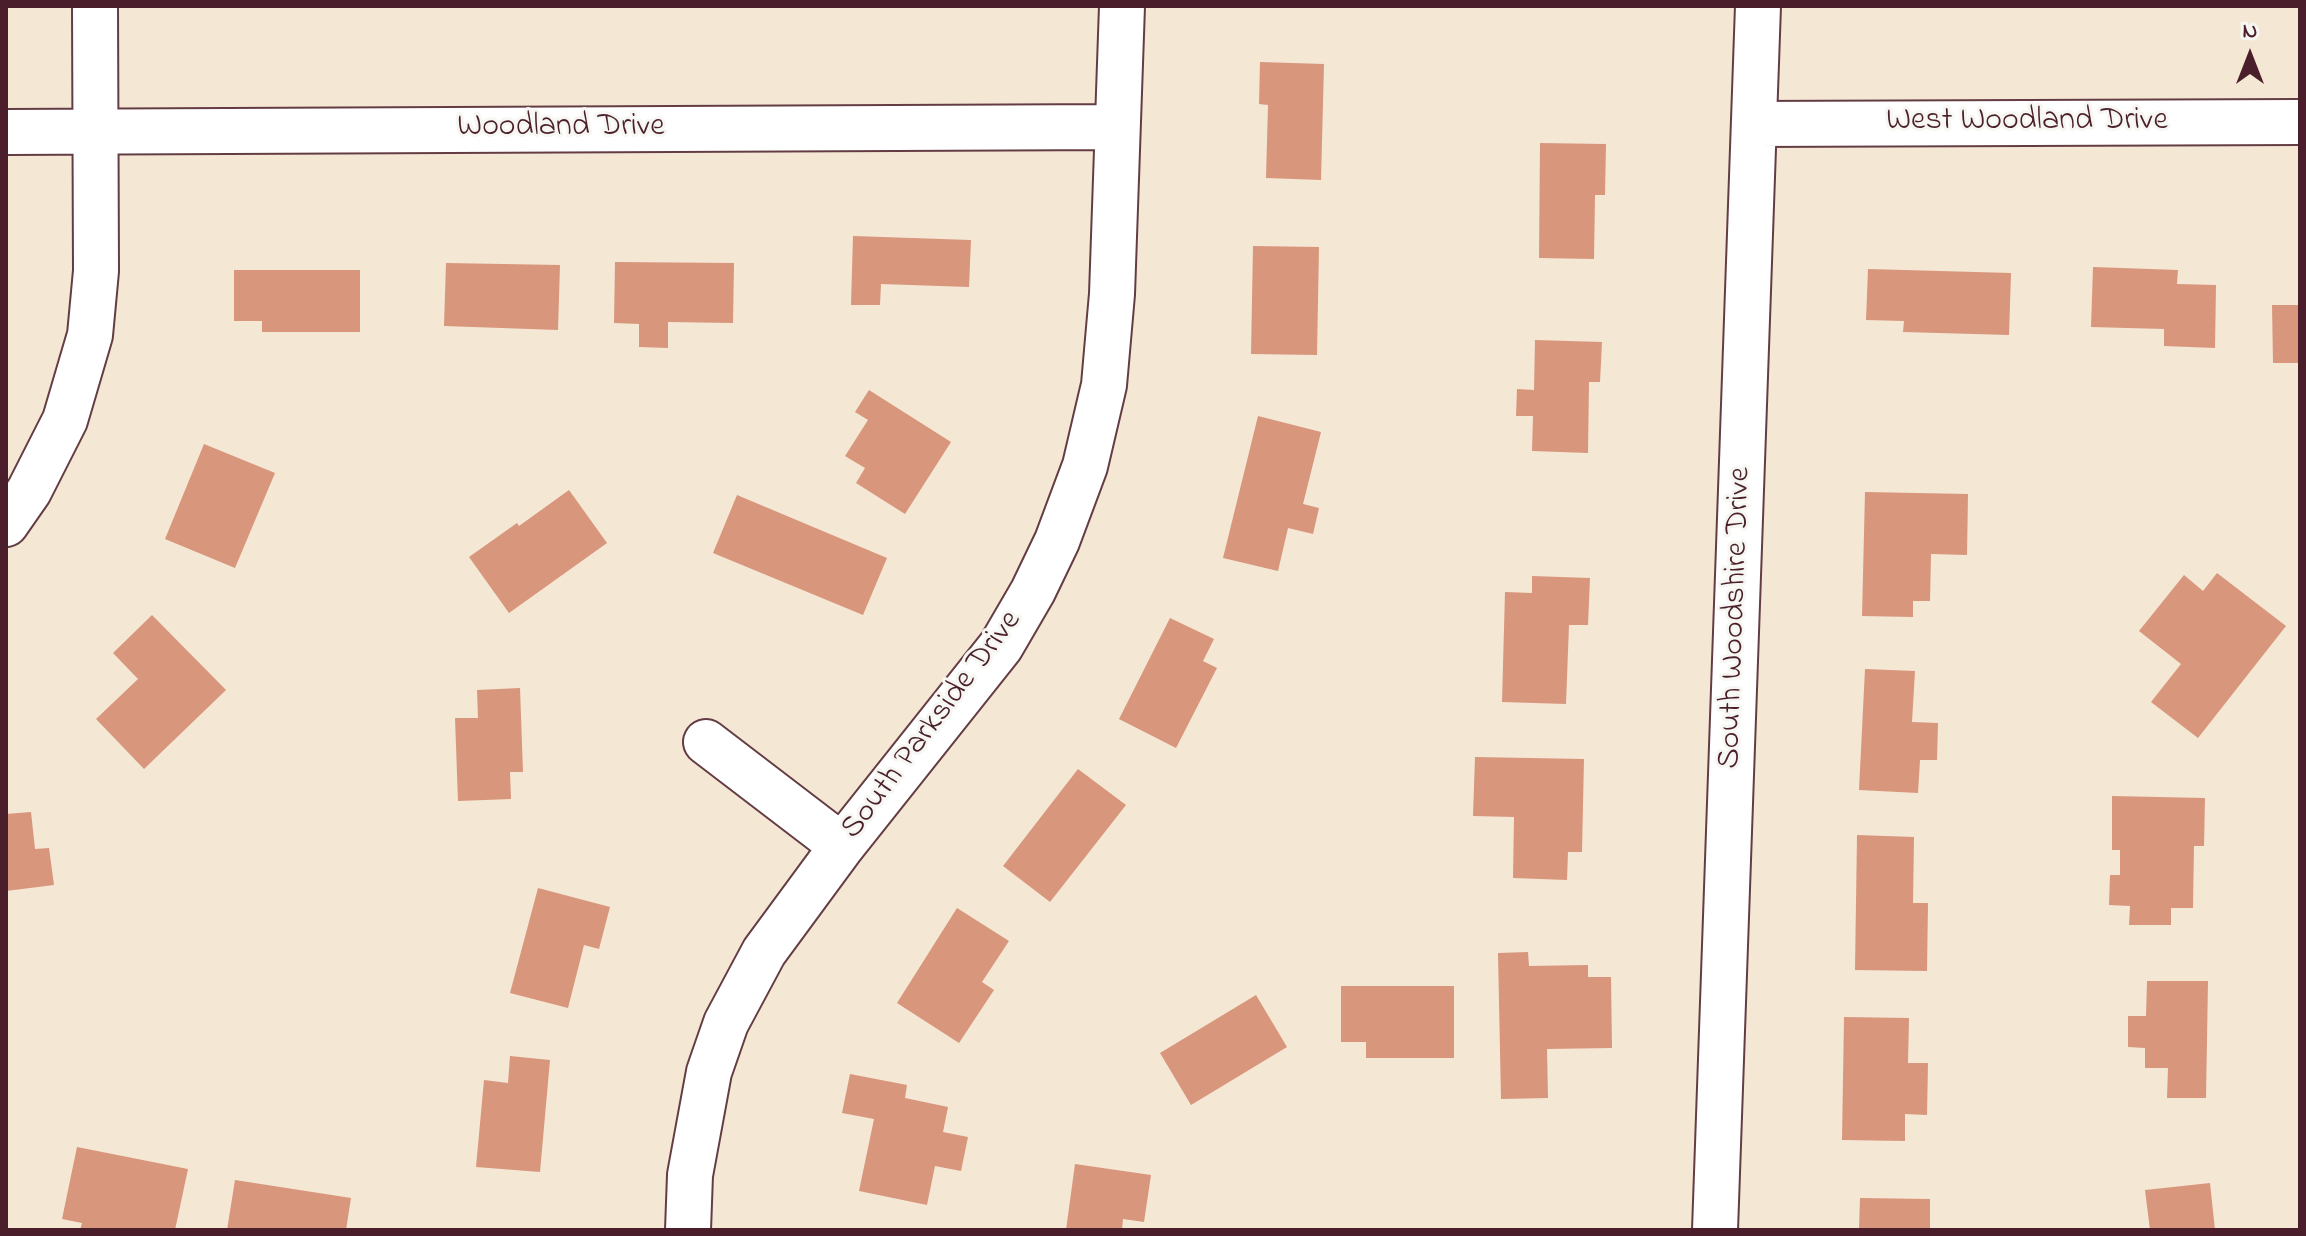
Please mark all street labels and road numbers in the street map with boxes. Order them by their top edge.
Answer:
street label: West Woodland Drive [1886,104,2168,142]
street label: Woodland Drive [457,110,665,148]
street label: South Woodshire Drive [1713,467,1761,769]
street label: South Parkside Drive [835,604,1031,848]

